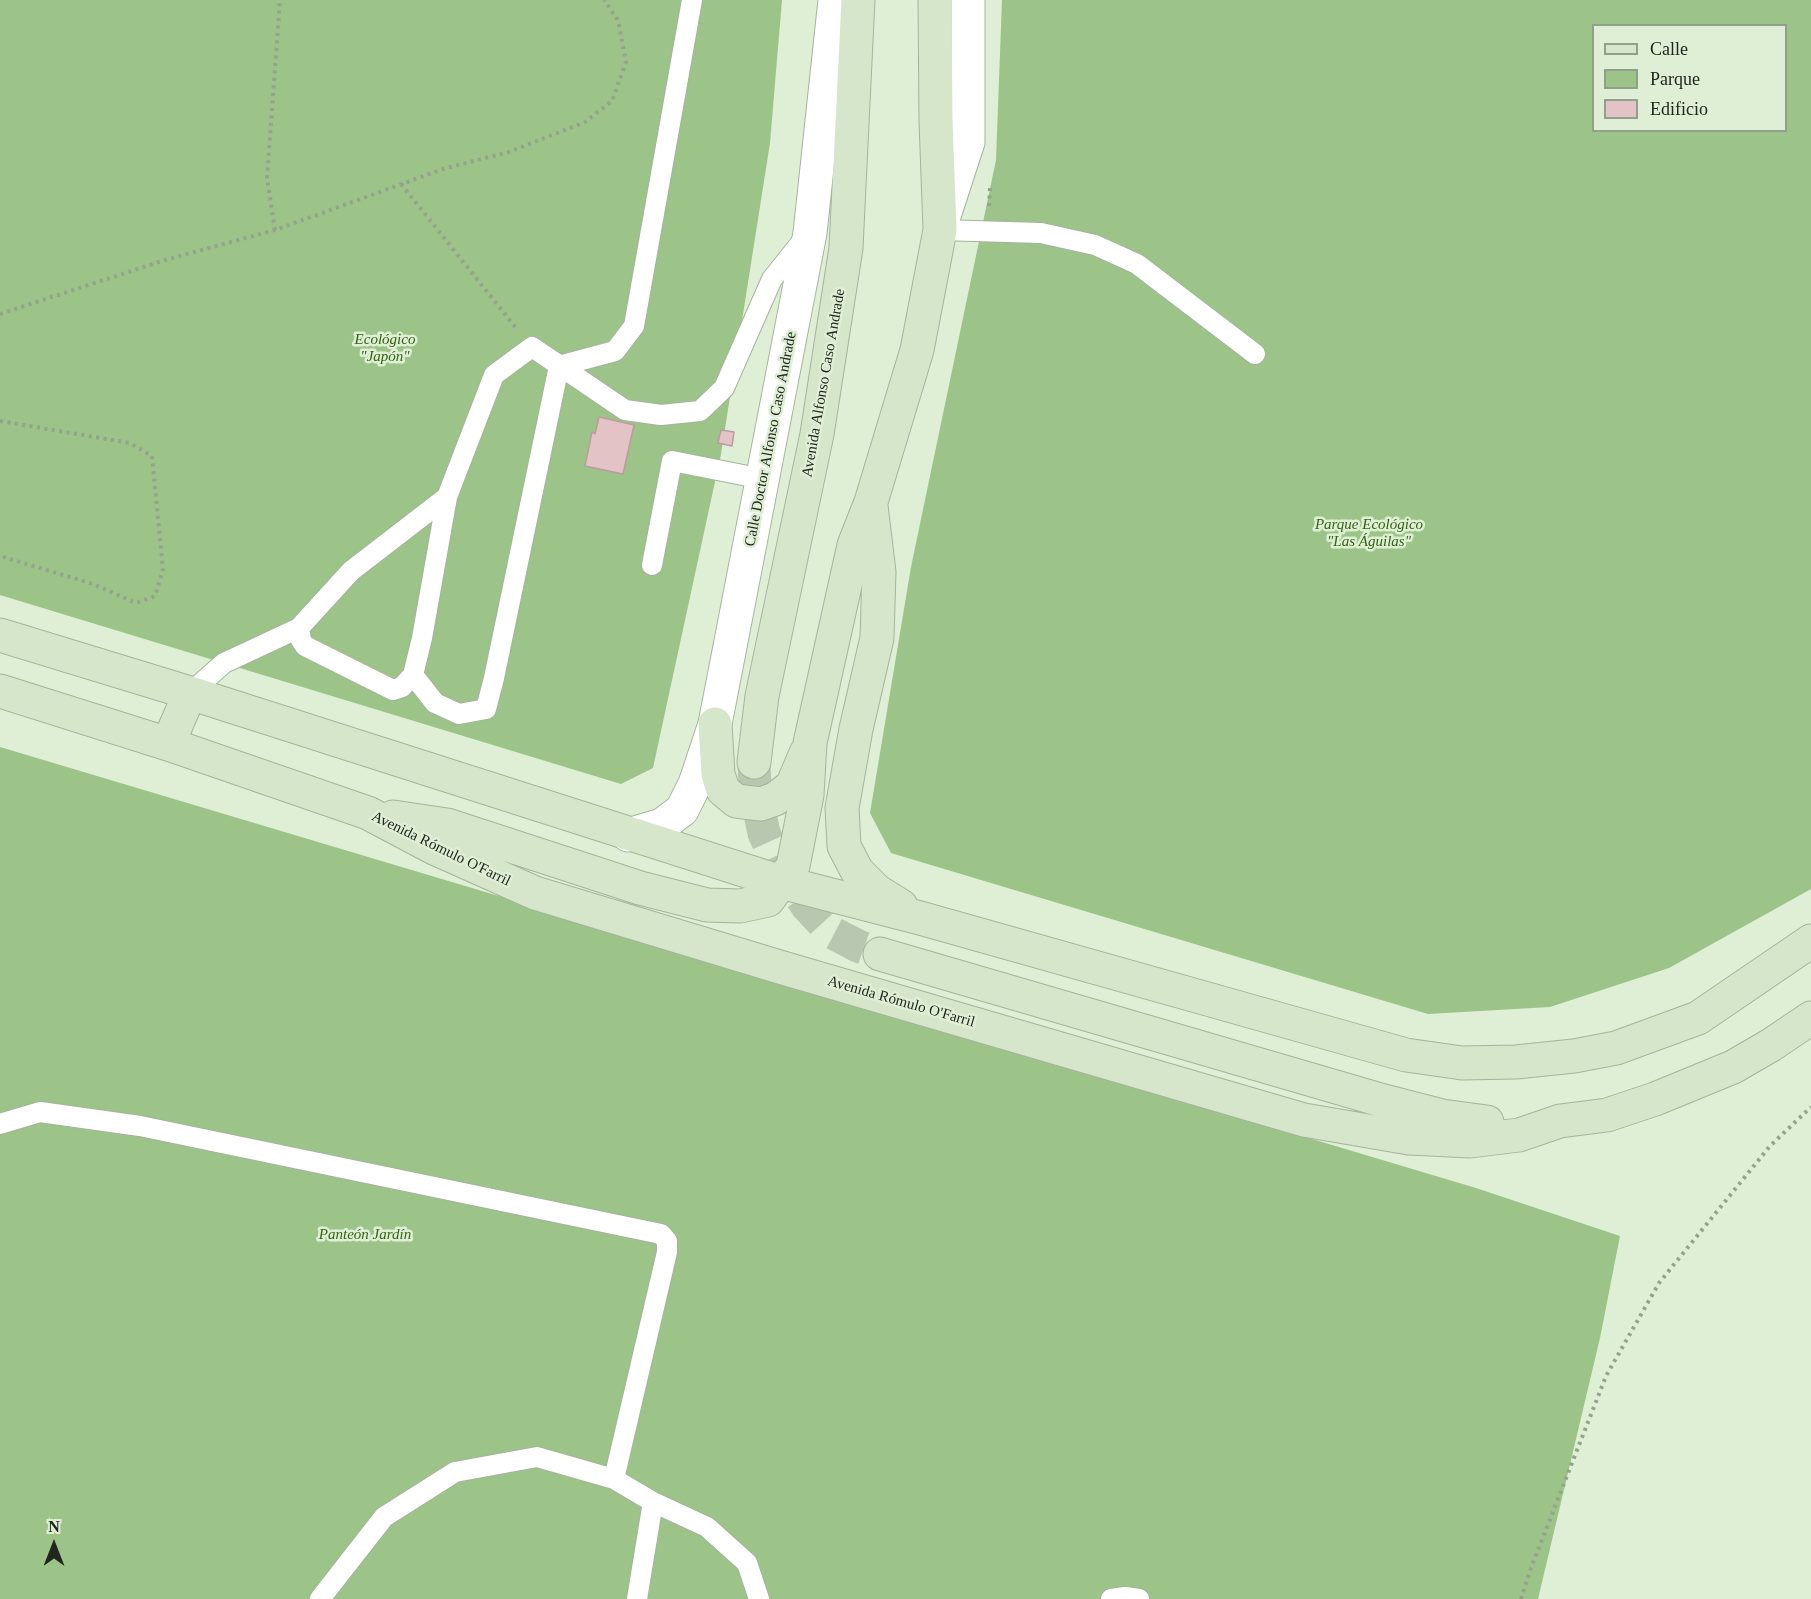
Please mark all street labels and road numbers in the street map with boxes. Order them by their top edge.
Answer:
street label: Avenida Alfonso Caso Andrade [799,287,849,479]
street label: Calle Doctor Alfonso Caso Andrade [741,330,801,548]
street label: Avenida Rómulo O'Farril [369,808,513,890]
street label: Avenida Rómulo O'Farril [825,972,977,1032]

